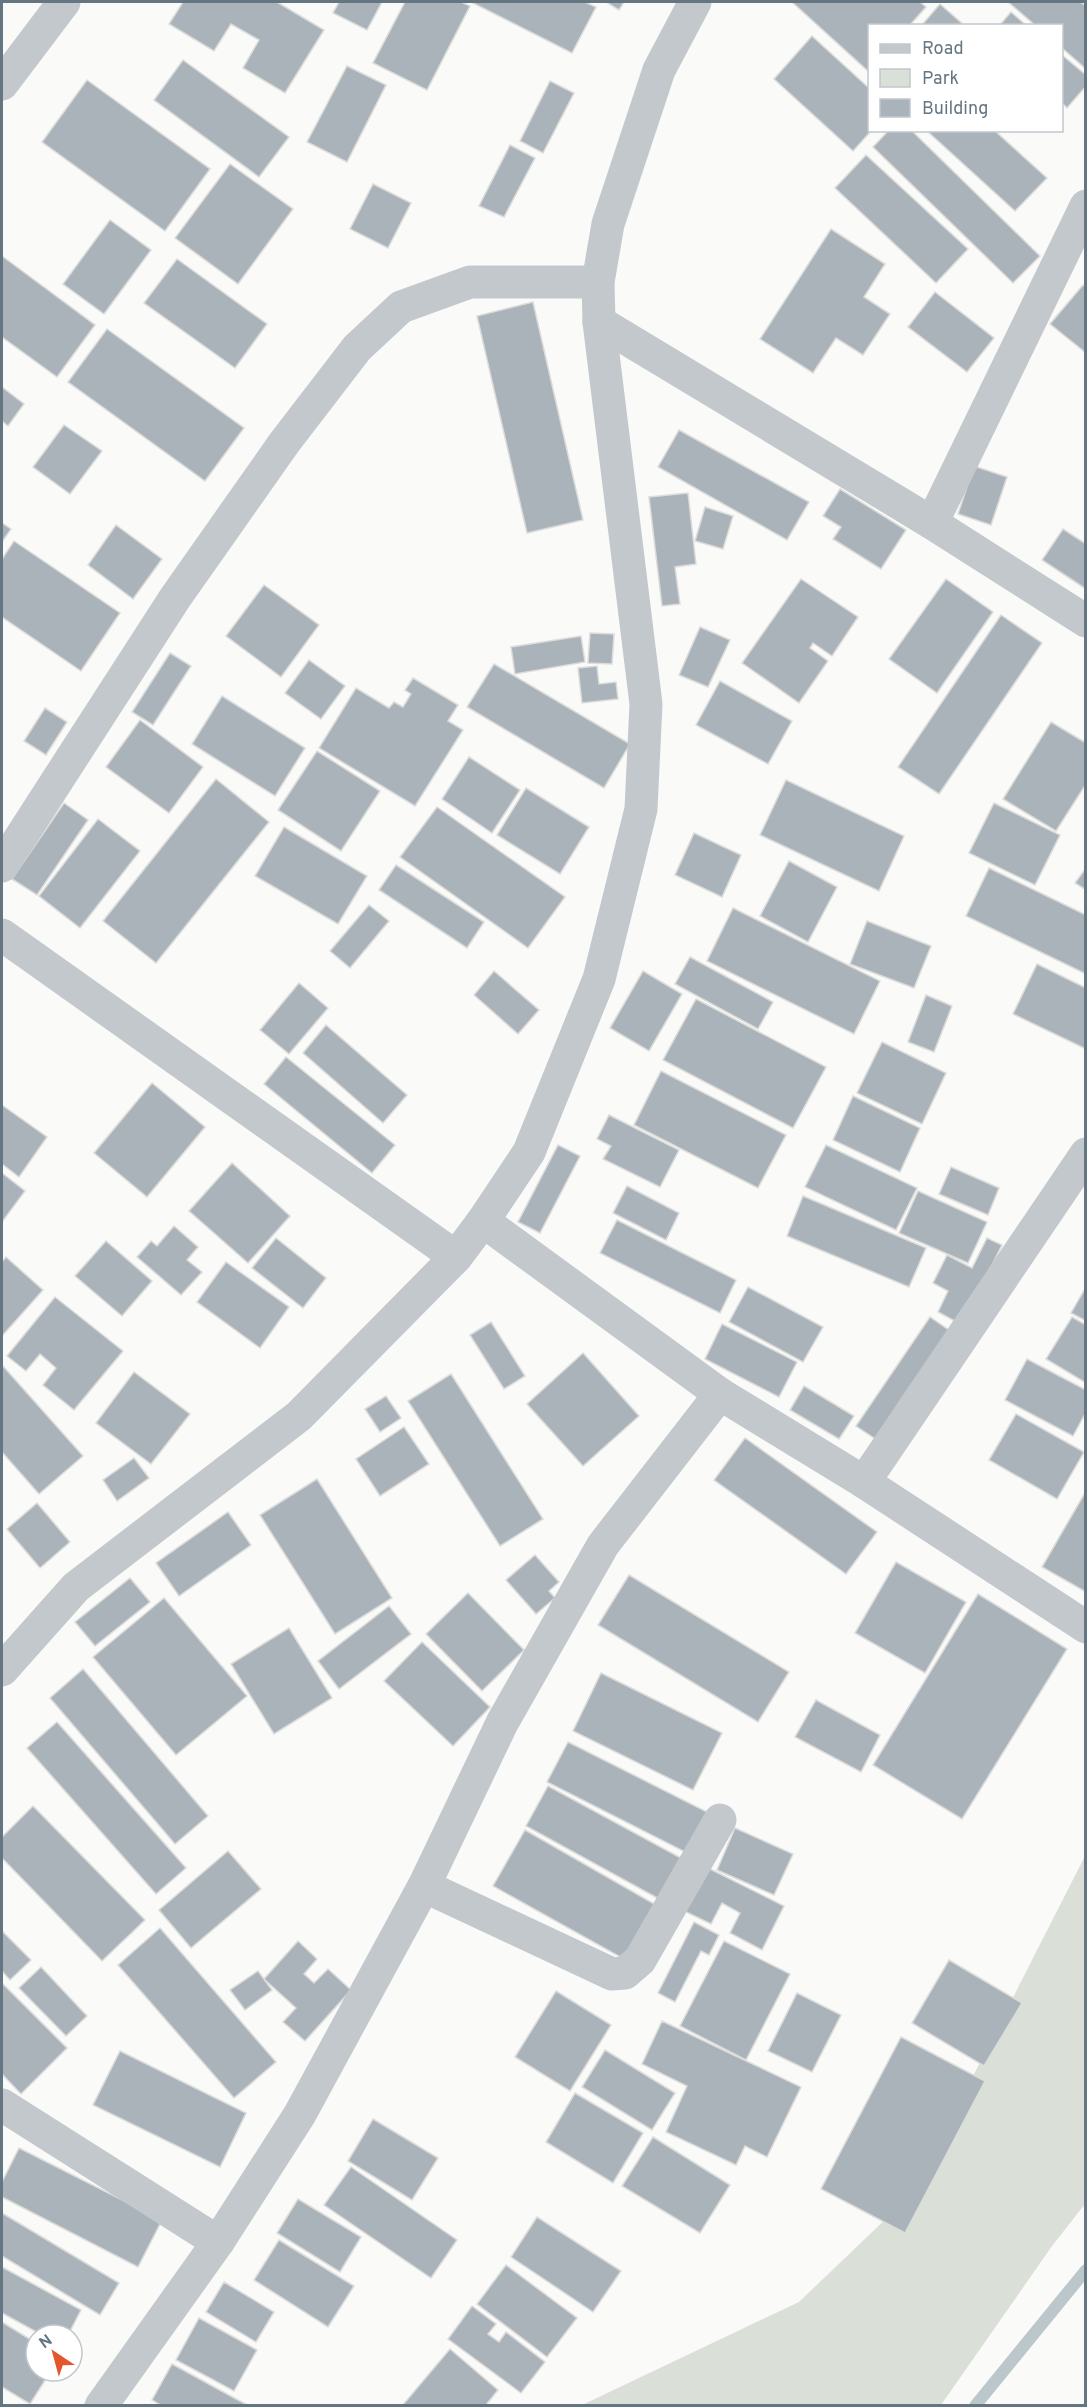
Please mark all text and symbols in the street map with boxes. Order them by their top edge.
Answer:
legend [868,24,1063,132]
text: Road [922,38,964,61]
text: Park [922,68,959,91]
text: Building [922,98,988,121]
north arrow [24,2323,84,2383]
text: N [36,2331,57,2354]

